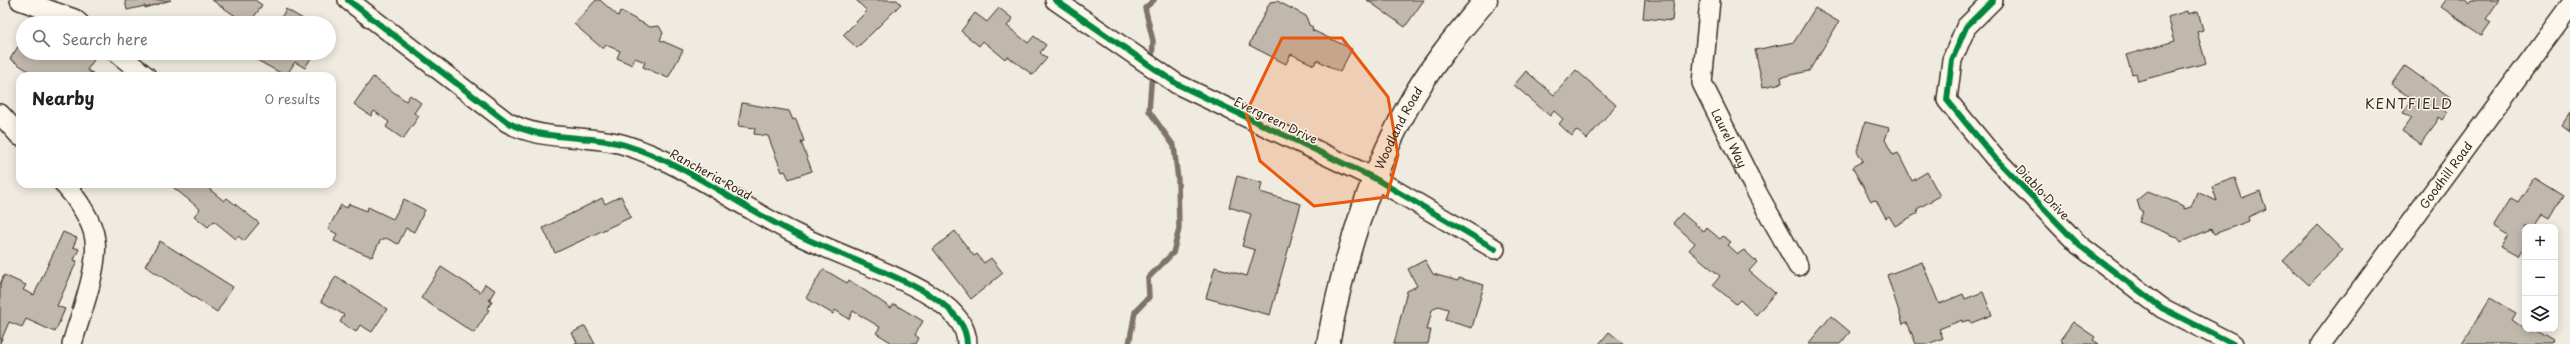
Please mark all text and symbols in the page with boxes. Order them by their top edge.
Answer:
search box [16,16,336,60]
icon: search [30,27,52,49]
text: Search here [62,27,148,50]
street label: Woodland Road [1370,83,1426,172]
text: Nearby [32,85,94,111]
text: 0 results [265,89,320,108]
street label: Evergreen Drive [1231,92,1321,148]
district label: KENTFIELD [2365,93,2453,114]
street label: Laurel Way [1707,105,1752,171]
street label: Goodhill Road [2415,138,2476,212]
street label: Rancheria Road [667,144,755,204]
street label: Diablo Drive [2012,160,2074,224]
map controls [2522,224,2558,332]
button: + [2522,224,2558,260]
button: − [2522,260,2558,296]
button: layers [2522,296,2558,332]

